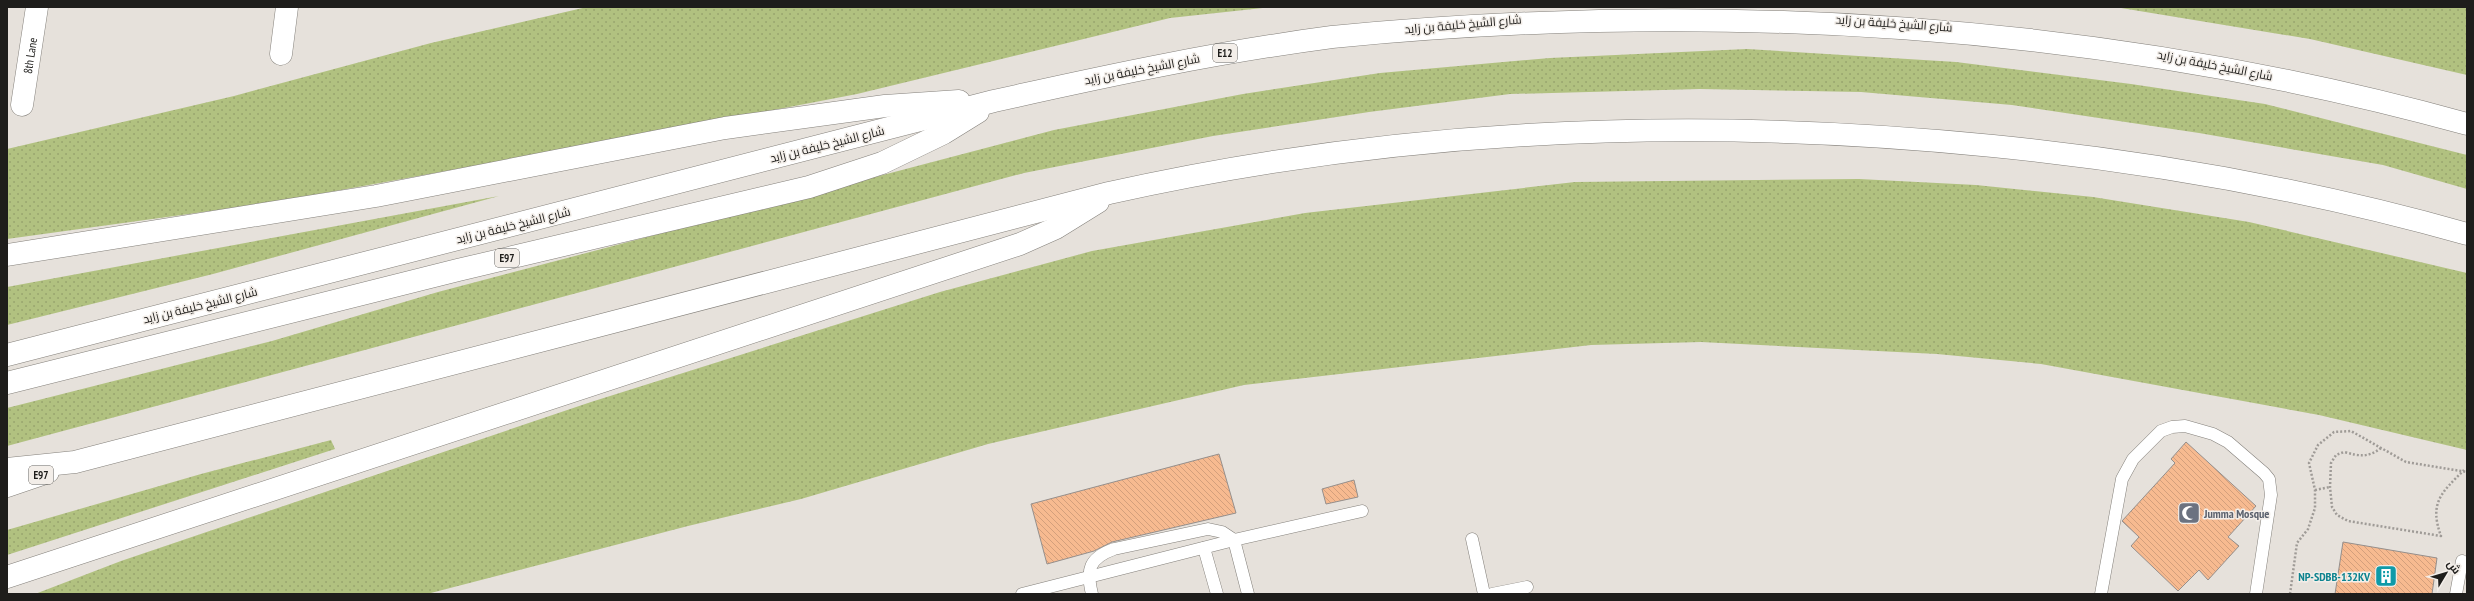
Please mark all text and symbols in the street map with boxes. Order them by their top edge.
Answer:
street label: شارع الشيخ خليفة بن زايد [1404,11,1522,38]
street label: شارع الشيخ خليفة بن زايد [1835,11,1953,36]
street label: 8th Lane [19,36,40,75]
road number: E12 [1213,44,1237,62]
street label: شارع الشيخ خليفة بن زايد [2156,46,2274,85]
street label: شارع الشيخ خليفة بن زايد [1083,50,1201,89]
street label: شارع الشيخ خليفة بن زايد [768,123,886,166]
street label: شارع الشيخ خليفة بن زايد [454,204,572,247]
road number: E97 [495,249,519,267]
street label: شارع الشيخ خليفة بن زايد [141,284,259,327]
road number: E97 [29,466,53,484]
mosque icon: Jumma Mosque [2176,500,2202,526]
place label: Jumma Mosque [2203,506,2269,521]
north arrow [2426,553,2466,593]
text: ش [2444,557,2464,577]
building icon: NP-SDBB-132KV [2373,563,2399,589]
place label: NP-SDBB-132KV [2298,569,2371,584]

